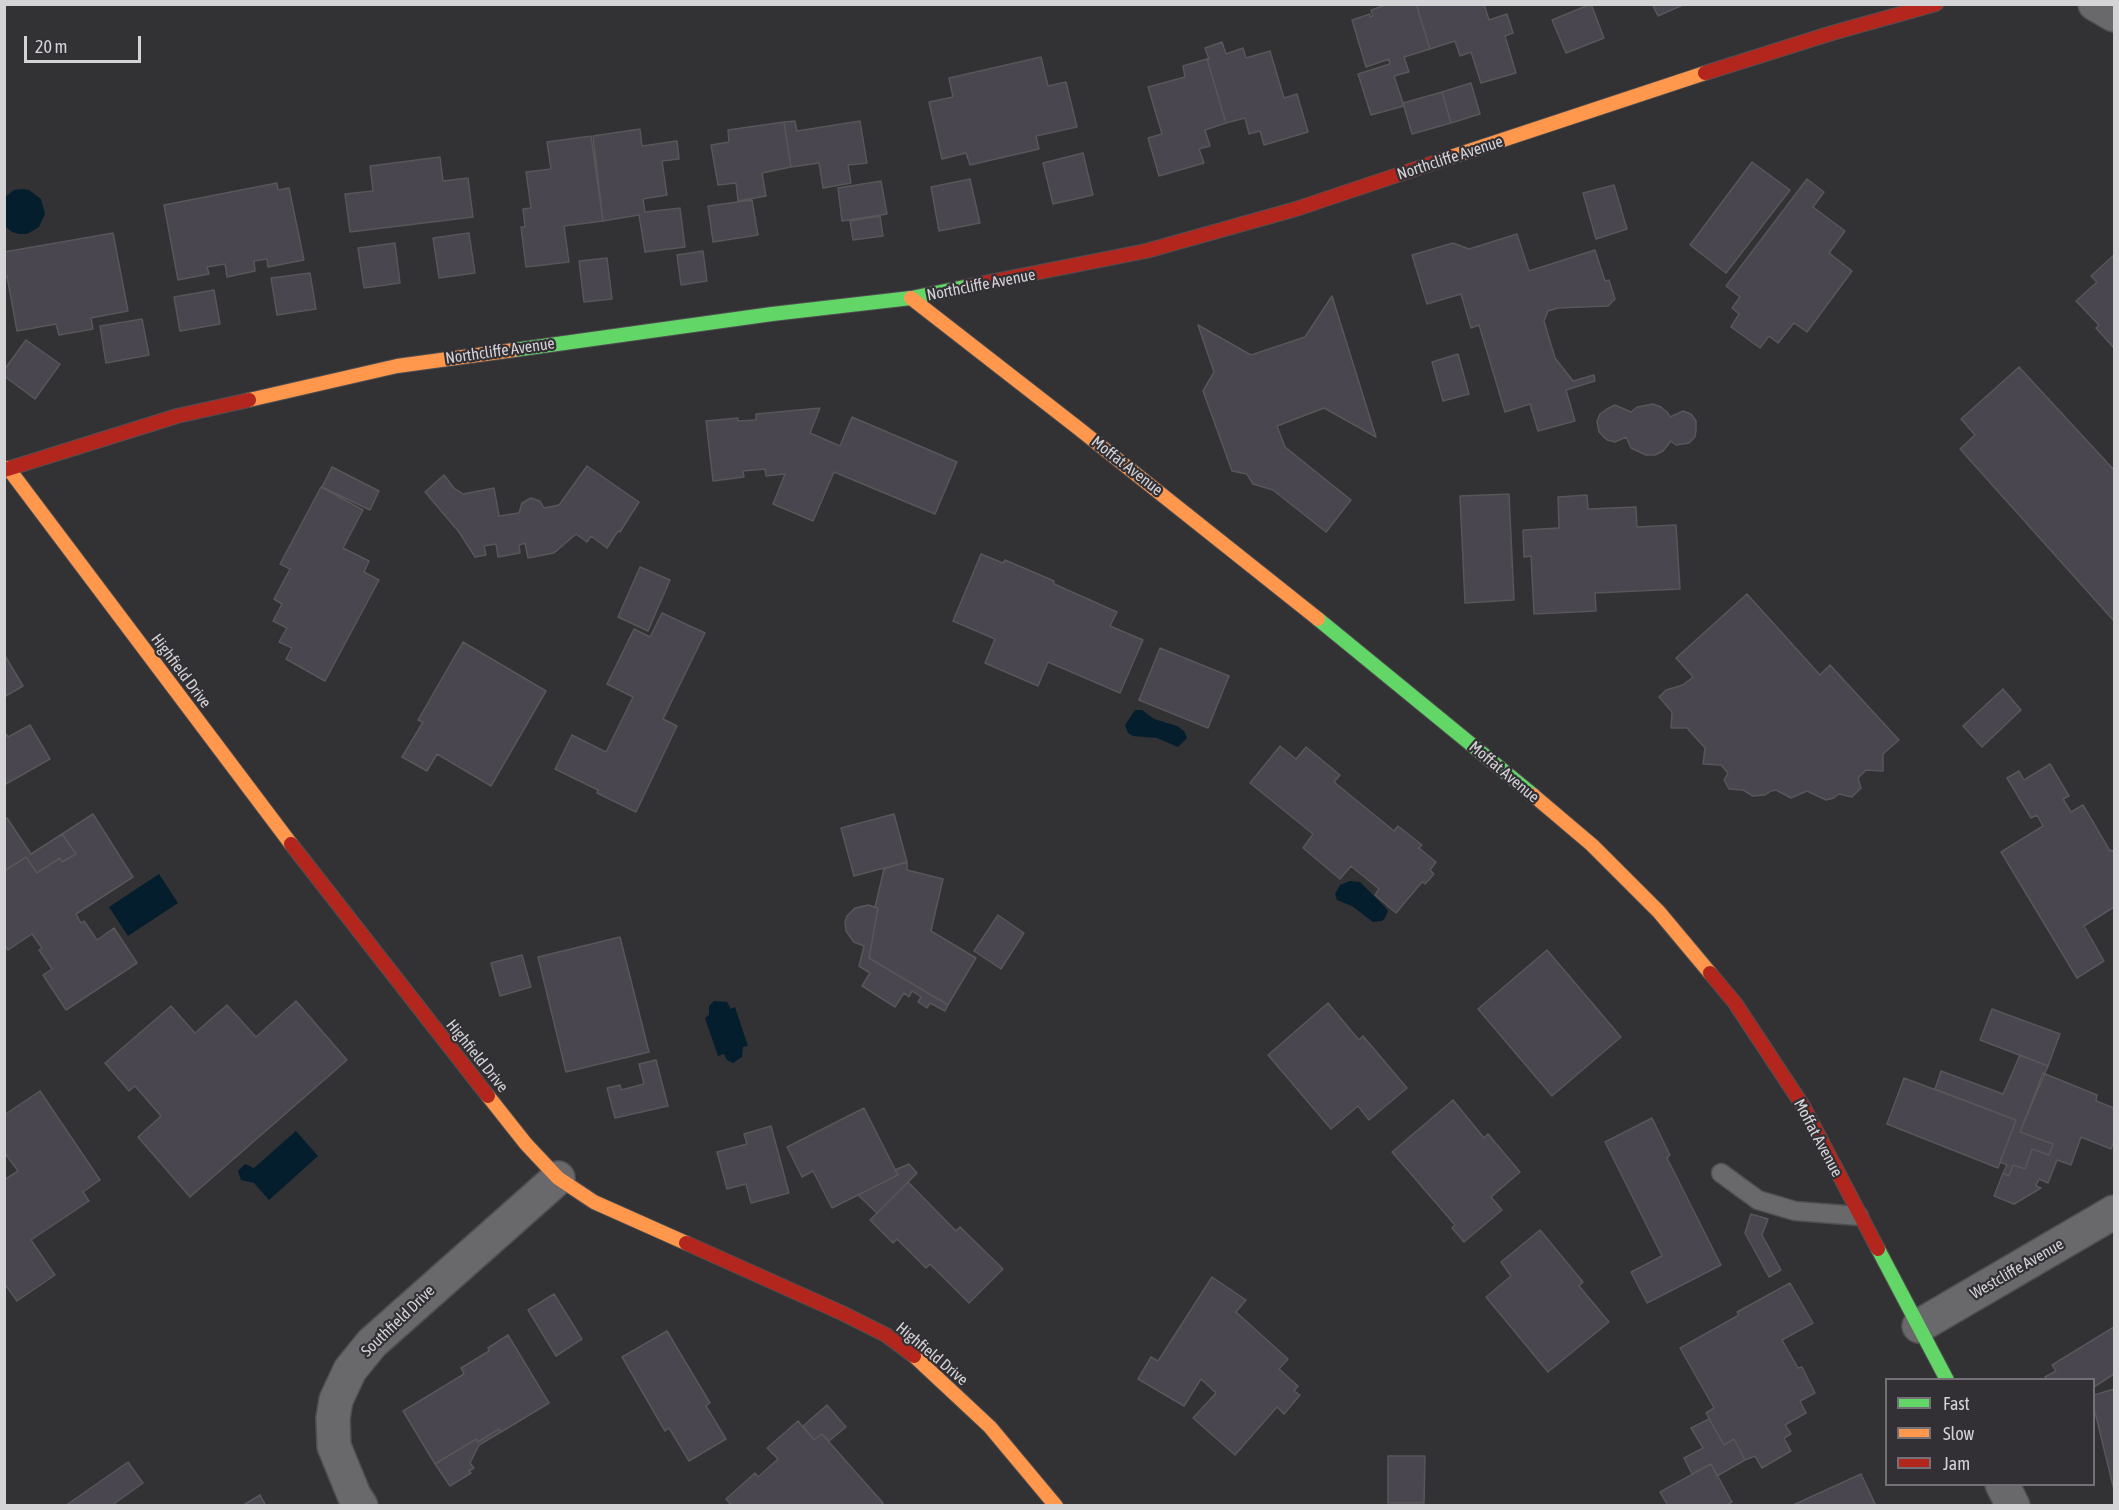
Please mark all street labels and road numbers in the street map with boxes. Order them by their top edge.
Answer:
street label: Northcliffe Avenue [1395,132,1505,184]
street label: Northcliffe Avenue [925,265,1037,305]
street label: Northcliffe Avenue [444,334,556,368]
street label: Moffat Avenue [1087,432,1167,500]
street label: Highfield Drive [147,630,215,712]
street label: Moffat Avenue [1465,737,1543,807]
street label: Highfield Drive [442,1016,512,1096]
street label: Moffat Avenue [1789,1096,1847,1180]
street label: Westcliffe Avenue [1967,1235,2067,1303]
street label: Southfield Drive [357,1281,439,1361]
street label: Highfield Drive [892,1318,972,1390]

